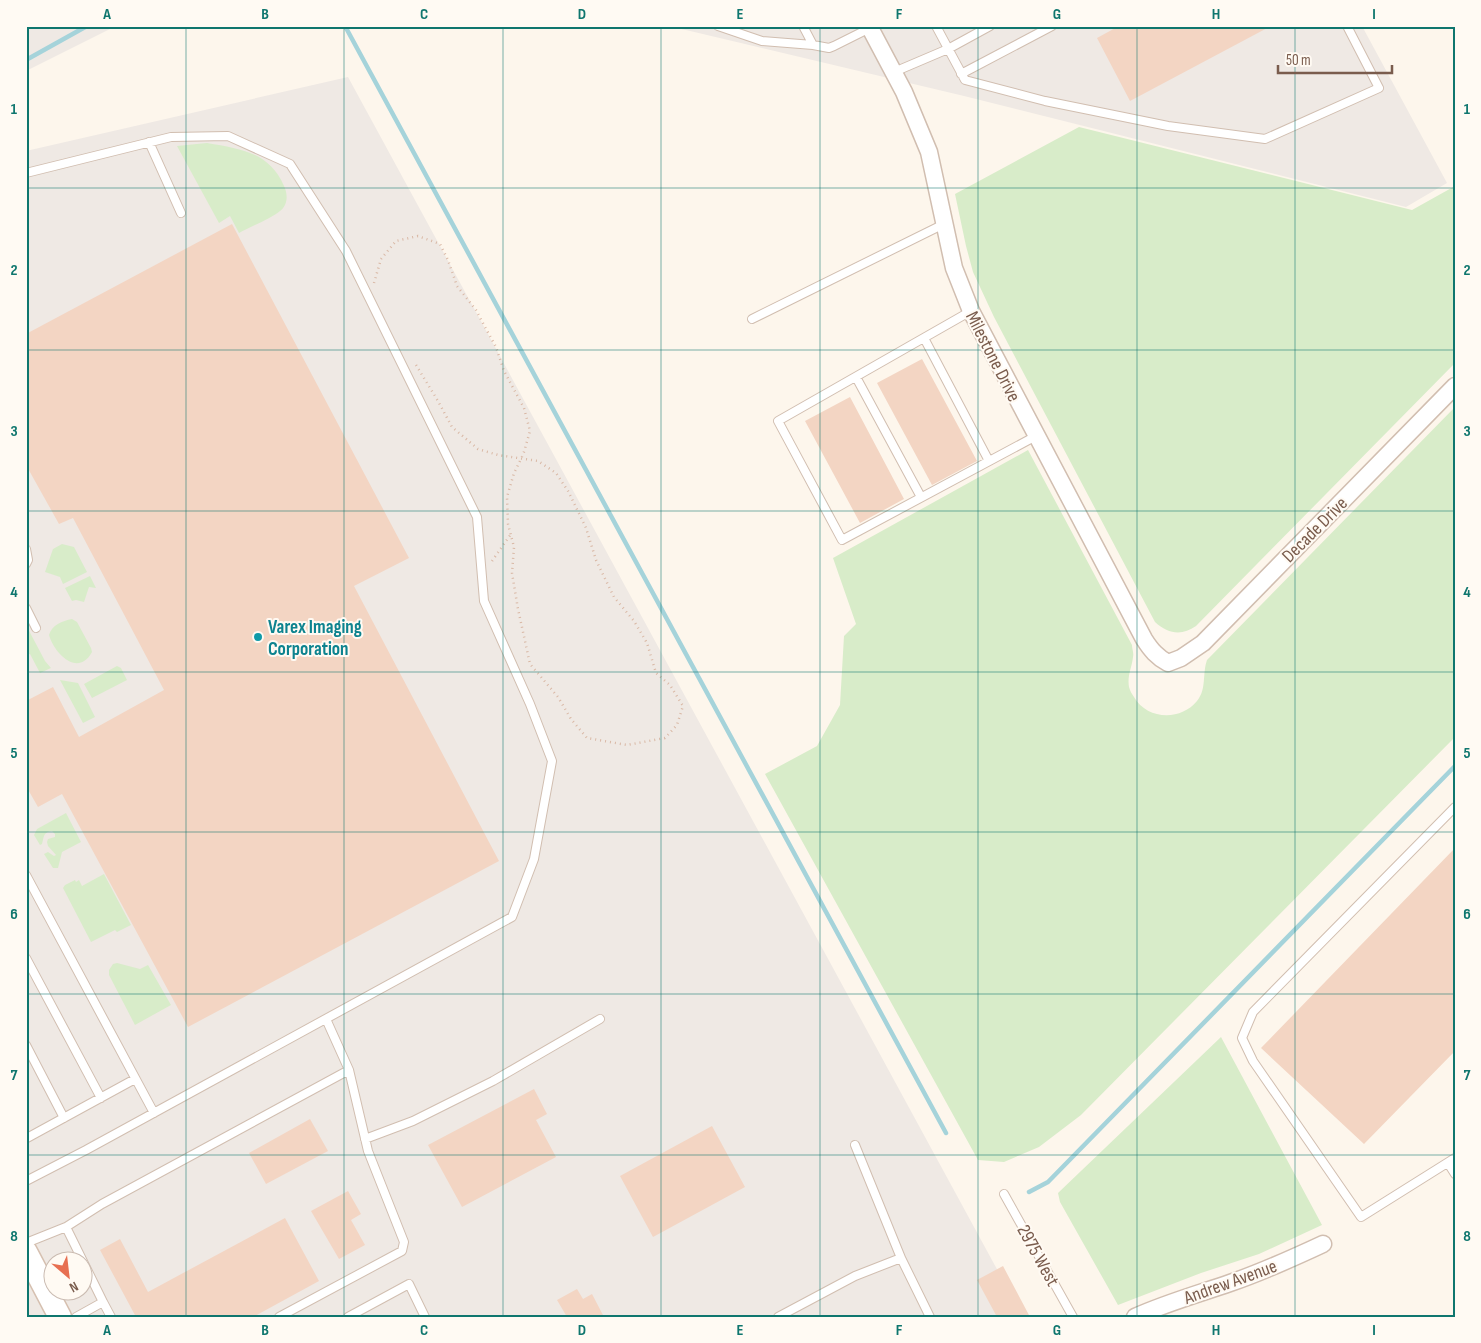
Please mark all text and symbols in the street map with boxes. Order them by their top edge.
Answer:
text: A [102,5,111,24]
text: B [261,5,269,24]
text: C [420,5,428,24]
text: D [578,5,586,24]
text: E [737,5,744,24]
text: F [896,5,903,24]
text: G [1053,5,1061,24]
text: H [1212,5,1220,24]
text: I [1372,5,1376,24]
scale bar [1278,42,1392,74]
text: 50 m [1286,51,1311,70]
text: 1 [11,100,18,119]
text: 1 [1464,100,1471,119]
text: 2 [10,261,18,280]
text: 2 [1463,261,1471,280]
street label: Milestone Drive [960,308,1025,406]
text: 3 [10,422,18,441]
text: 3 [1463,422,1471,441]
street label: Decade Drive [1277,492,1353,568]
text: 4 [10,583,18,602]
text: 4 [1463,583,1471,602]
place label: Varex Imaging Corporation [268,616,362,661]
marker: Varex Imaging Corporation [252,631,264,643]
text: 5 [10,744,18,763]
text: 5 [1463,744,1471,763]
text: 6 [10,905,18,924]
text: 6 [1463,905,1471,924]
text: 7 [11,1066,18,1085]
text: 7 [1464,1066,1471,1085]
street label: 2975 West [1011,1221,1064,1291]
text: 8 [10,1227,18,1246]
text: 8 [1463,1227,1471,1246]
north arrow [42,1250,92,1300]
street label: Andrew Avenue [1180,1255,1280,1310]
text: N [67,1278,81,1296]
text: A [102,1321,111,1340]
text: B [261,1321,269,1340]
text: C [420,1321,428,1340]
text: D [578,1321,586,1340]
text: E [737,1321,744,1340]
text: F [896,1321,903,1340]
text: G [1053,1321,1061,1340]
text: H [1212,1321,1220,1340]
text: I [1372,1321,1376,1340]

